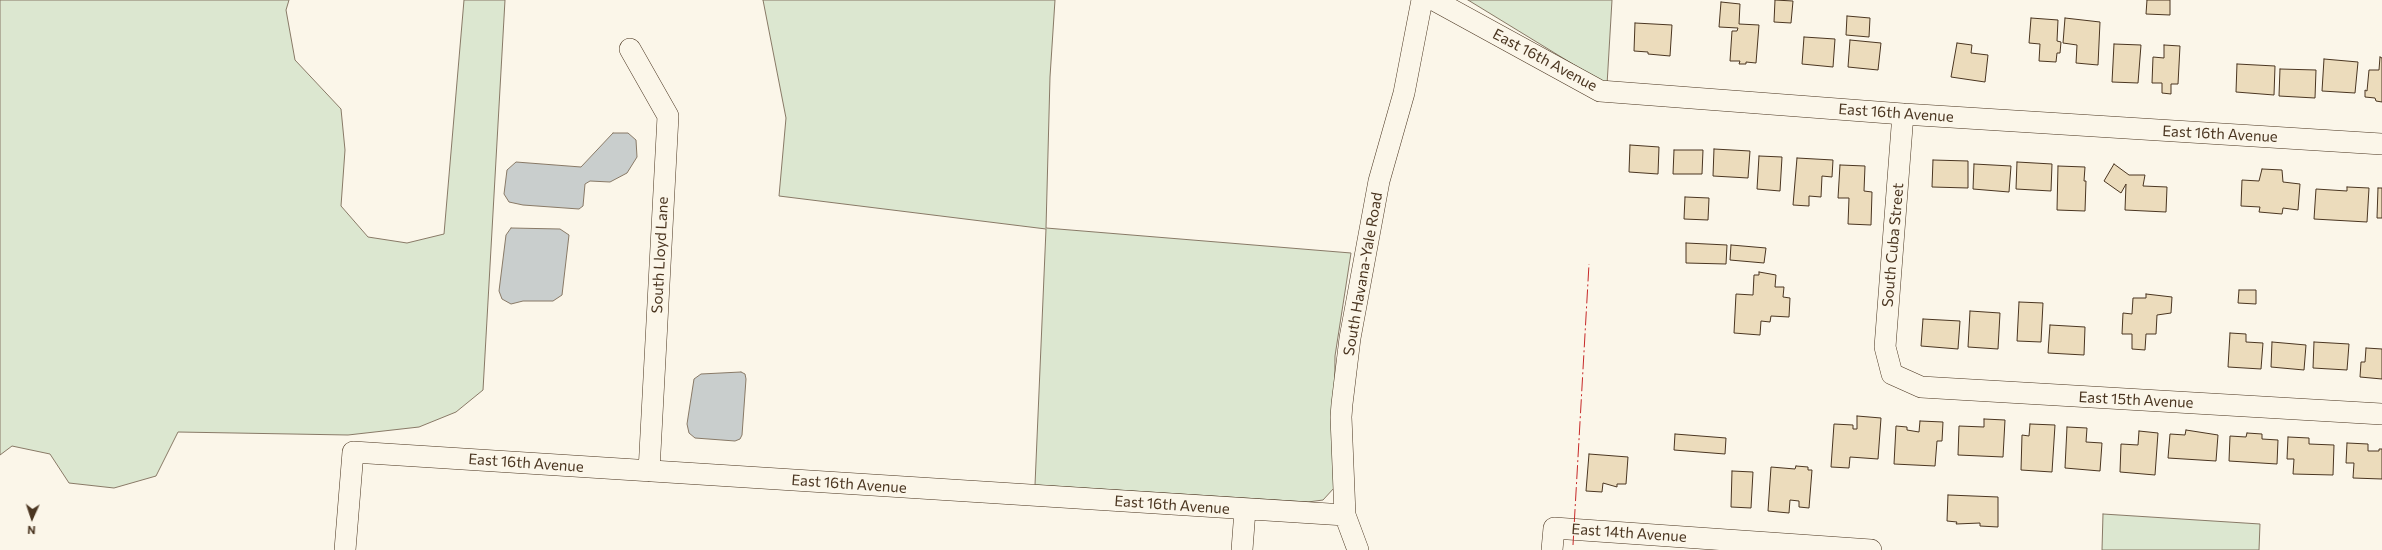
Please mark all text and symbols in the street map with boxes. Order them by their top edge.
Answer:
street label: East 16th Avenue [1490,25,1600,95]
street label: East 16th Avenue [1838,100,1954,126]
street label: East 16th Avenue [2162,122,2278,146]
street label: South Cuba Street [1879,182,1907,308]
street label: South Havana-Yale Road [1340,191,1386,357]
street label: South Lloyd Lane [648,196,672,314]
street label: East 15th Avenue [2078,388,2194,412]
street label: East 16th Avenue [468,450,584,476]
street label: East 16th Avenue [791,471,907,497]
street label: East 16th Avenue [1114,492,1230,518]
north arrow [12,498,52,538]
street label: East 14th Avenue [1571,520,1687,546]
text: N [27,524,36,537]

